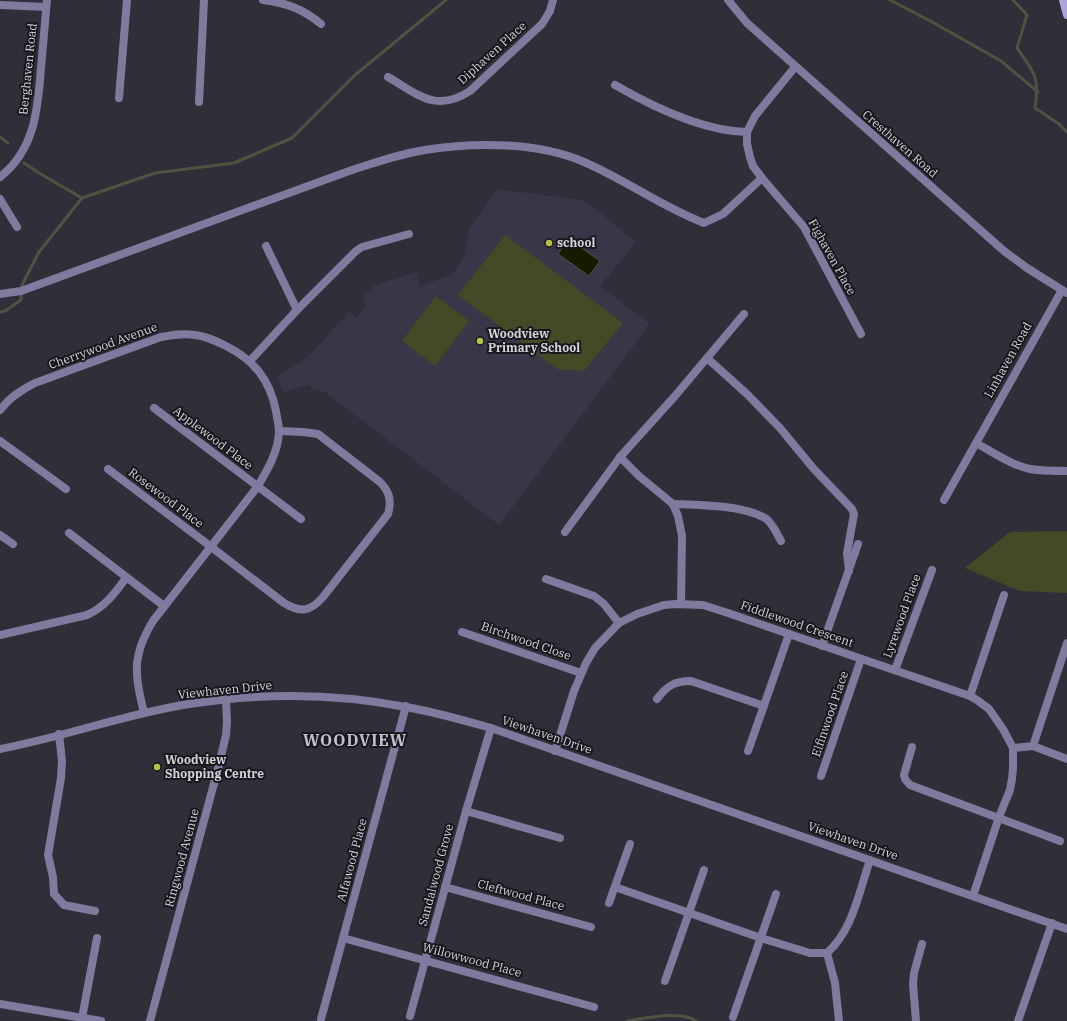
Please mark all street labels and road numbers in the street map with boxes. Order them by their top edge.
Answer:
street label: Diphaven Place [454,18,529,87]
street label: Berghaven Road [15,22,40,115]
street label: Cresthaven Road [860,107,941,180]
street label: Fighaven Place [805,216,860,297]
street label: Cherrywood Avenue [46,319,159,372]
street label: Linhaven Road [981,319,1035,400]
street label: Applewood Place [170,403,256,473]
street label: Rosewood Place [126,464,207,531]
street label: Lyrewood Place [879,572,924,660]
street label: Fiddlewood Crescent [739,597,856,650]
street label: Birchwood Close [479,618,573,663]
street label: Elfinwood Place [808,669,851,759]
street label: Viewhaven Drive [177,677,273,702]
street label: Viewhaven Drive [500,712,594,757]
street label: Ringwood Avenue [161,807,202,909]
street label: Alfawood Place [333,817,370,903]
street label: Viewhaven Drive [806,818,900,863]
street label: Sandalwood Grove [415,822,456,928]
street label: Cleftwood Place [476,876,566,913]
street label: Willowwood Place [421,939,523,980]

